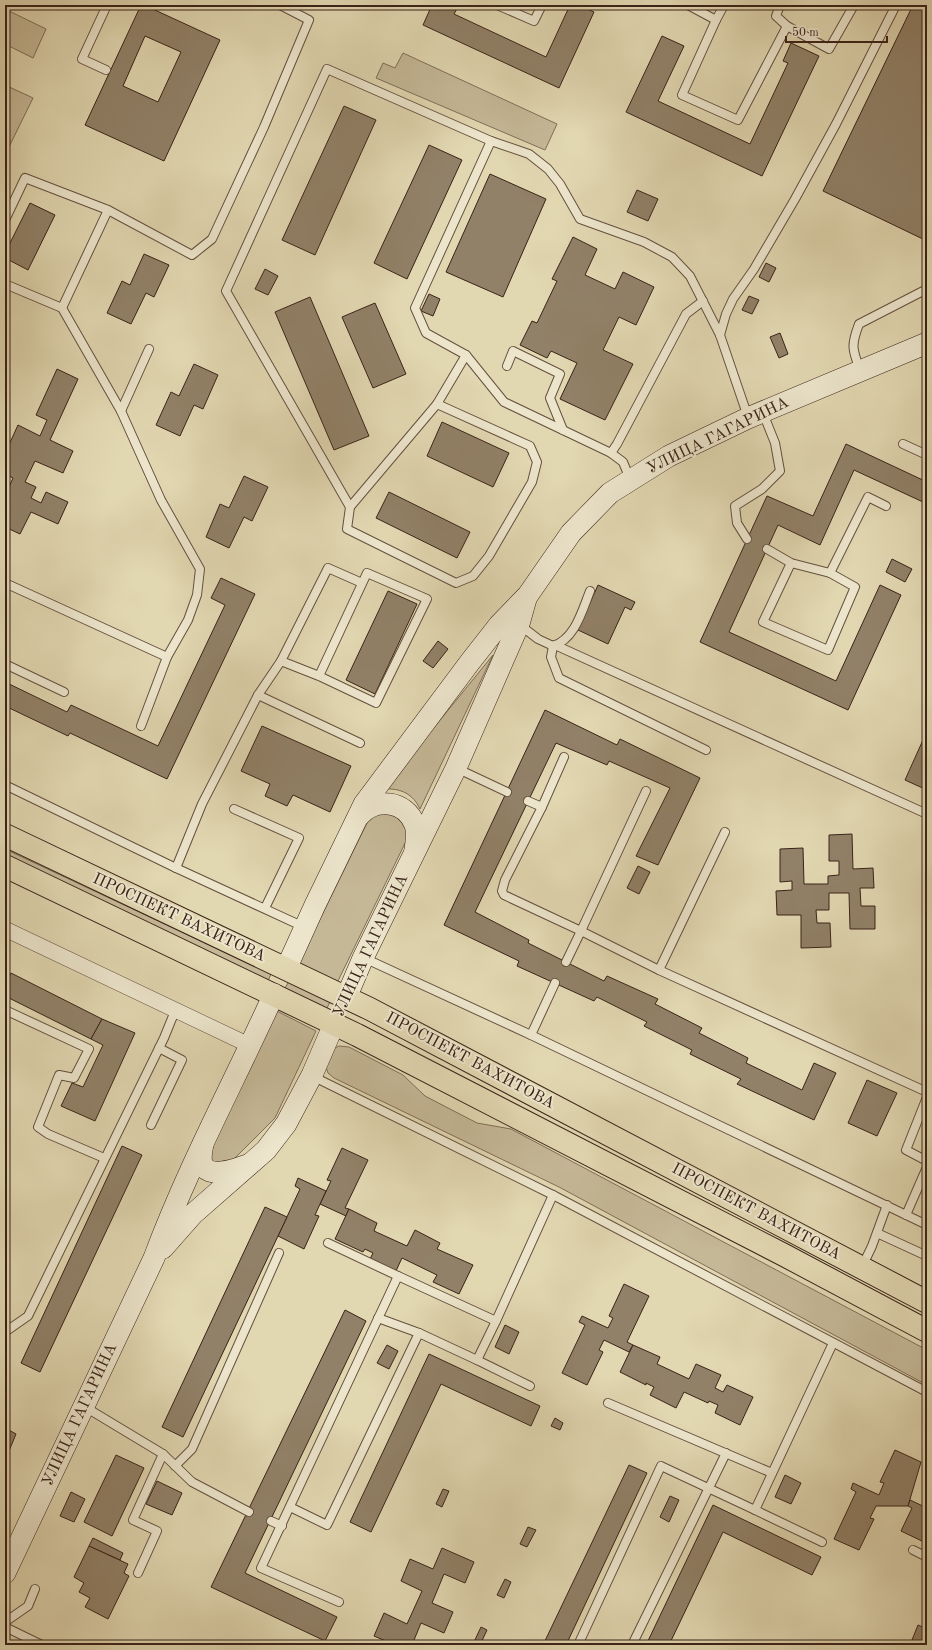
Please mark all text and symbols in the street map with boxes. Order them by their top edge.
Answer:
scale bar [786,18,887,44]
text: 50 m [792,26,819,39]
street label: УЛИЦА ГАГАРИНА [644,395,792,477]
street label: ПРОСПЕКТ ВАХИТОВА [90,871,268,965]
street label: УЛИЦА ГАГАРИНА [331,872,411,1020]
street label: ПРОСПЕКТ ВАХИТОВА [383,1010,557,1112]
street label: ПРОСПЕКТ ВАХИТОВА [669,1161,843,1263]
street label: УЛИЦА ГАГАРИНА [40,1341,120,1489]

